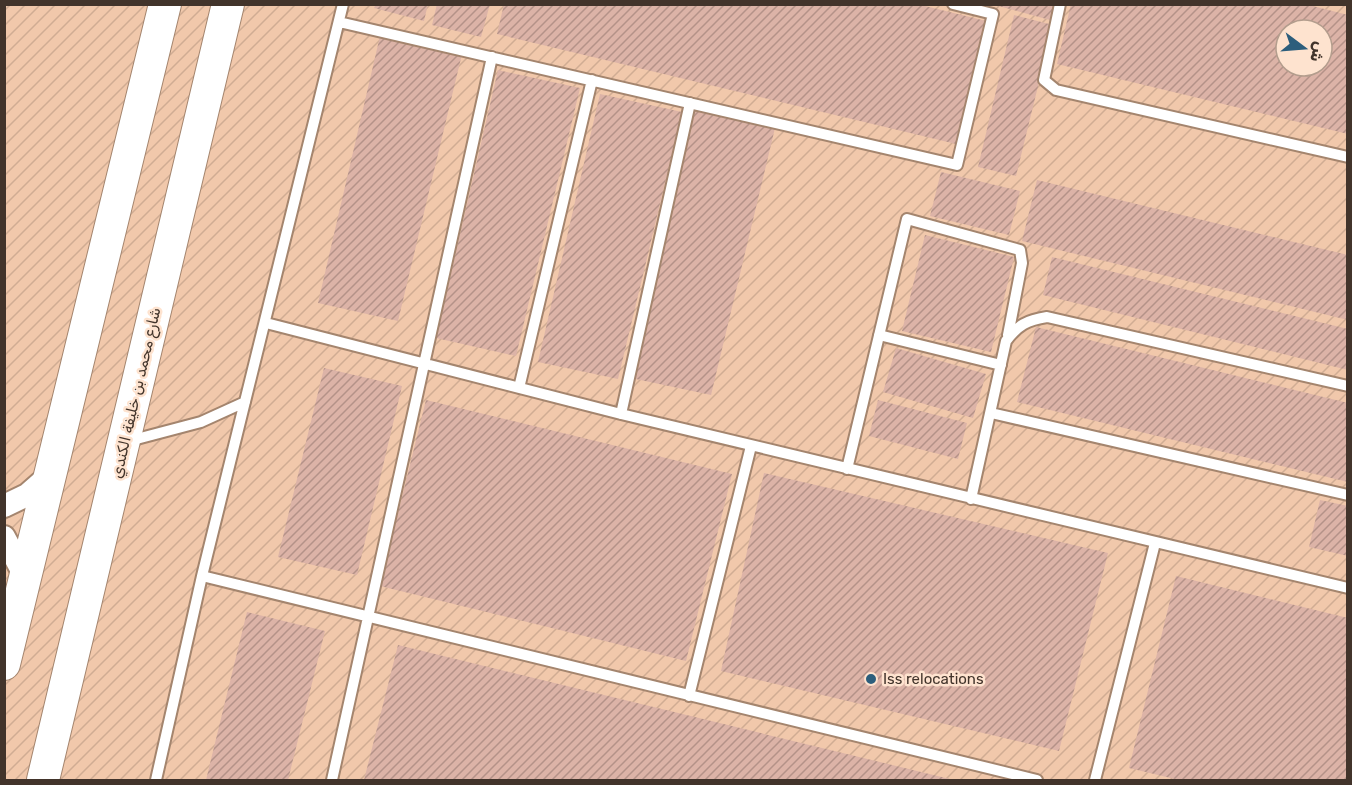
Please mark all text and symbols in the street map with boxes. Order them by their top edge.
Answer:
north arrow [1274,18,1334,78]
text: ش [1306,40,1330,64]
street label: شارع محمد بن خليفة الكندي [108,306,166,481]
place label: Iss relocations [883,670,984,688]
marker: Iss relocations [864,672,878,686]

